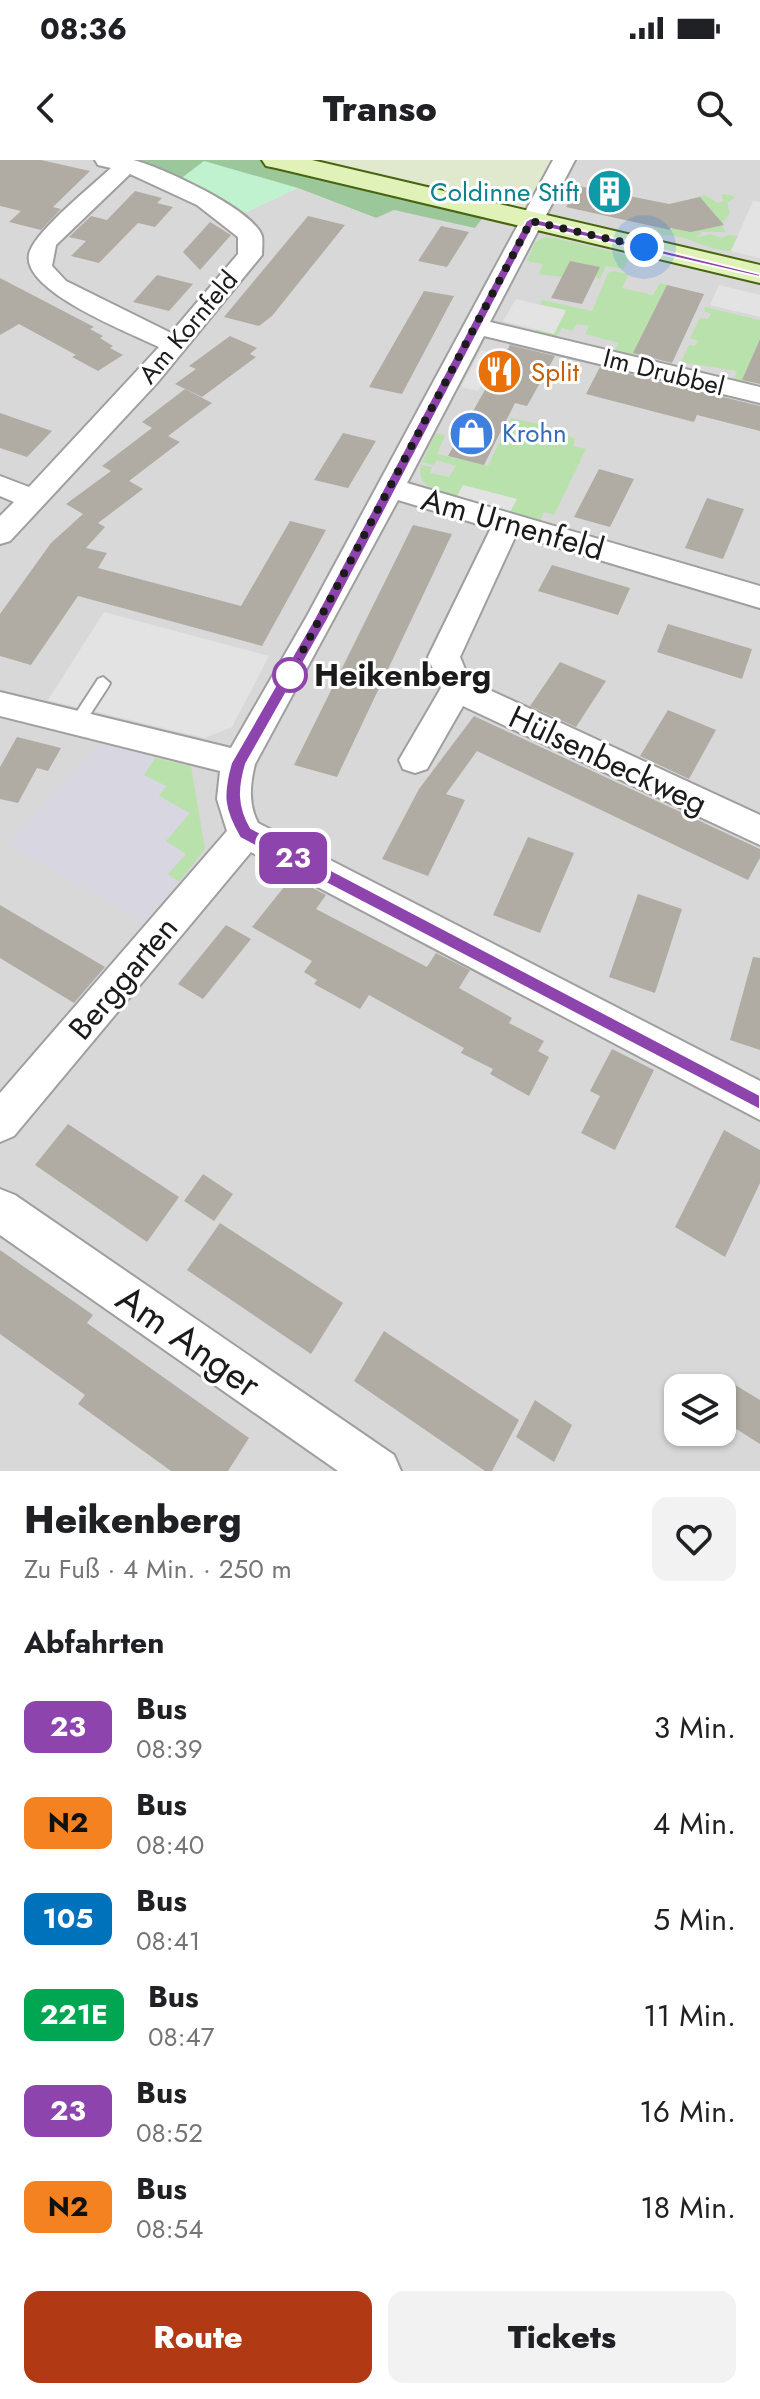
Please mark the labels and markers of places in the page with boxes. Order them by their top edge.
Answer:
building icon: Coldinne Stift [586,168,634,216]
place label: Coldinne Stift [430,173,580,211]
restaurant icon: Split [476,348,524,396]
place label: Split [531,353,580,391]
shop icon: Krohn [447,409,495,457]
place label: Krohn [502,414,567,452]
place label: Heikenberg [314,652,491,698]
marker: Heikenberg [273,658,307,692]

